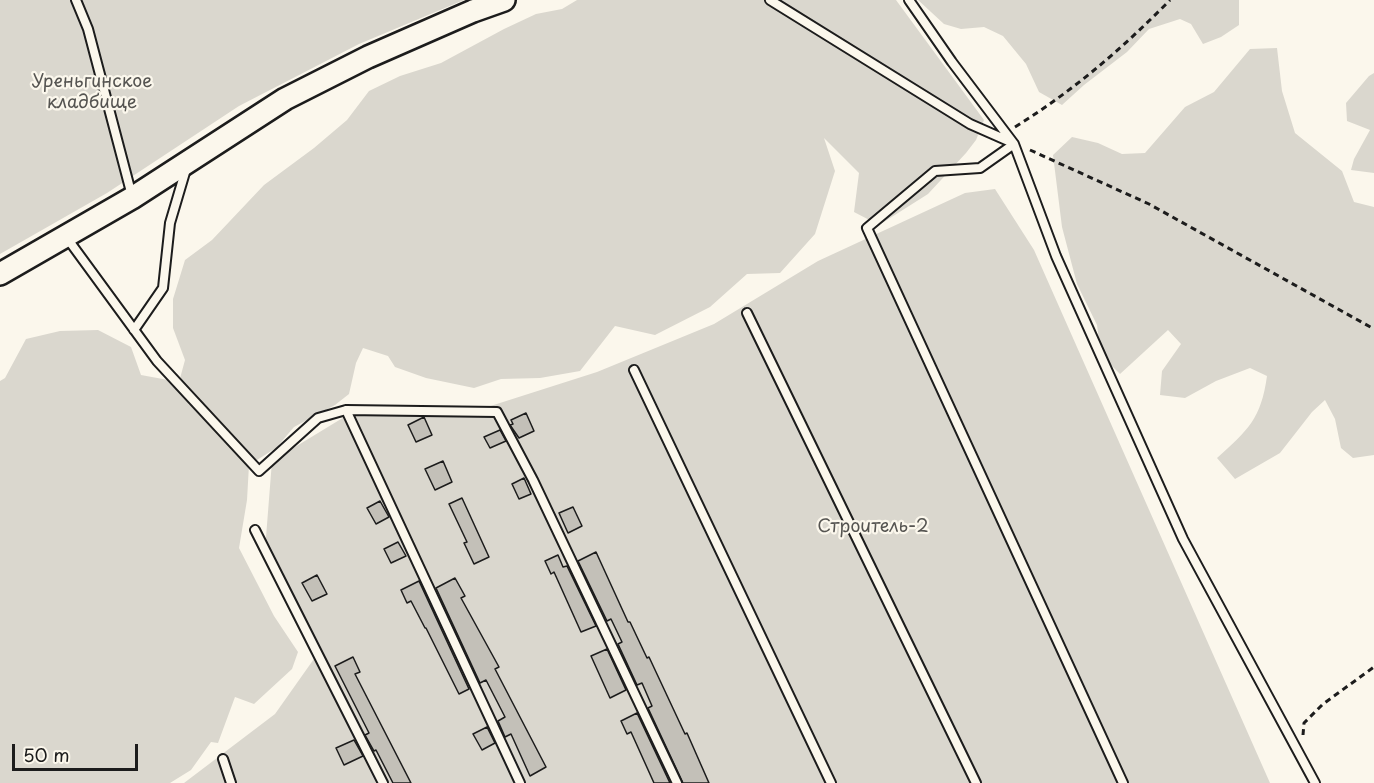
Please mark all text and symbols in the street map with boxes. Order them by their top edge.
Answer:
park label: Уреньгинское кладбище [32,71,152,113]
park label: Строитель-2 [817,516,929,538]
scale bar [15,732,141,770]
text: 50 m [23,741,70,768]

